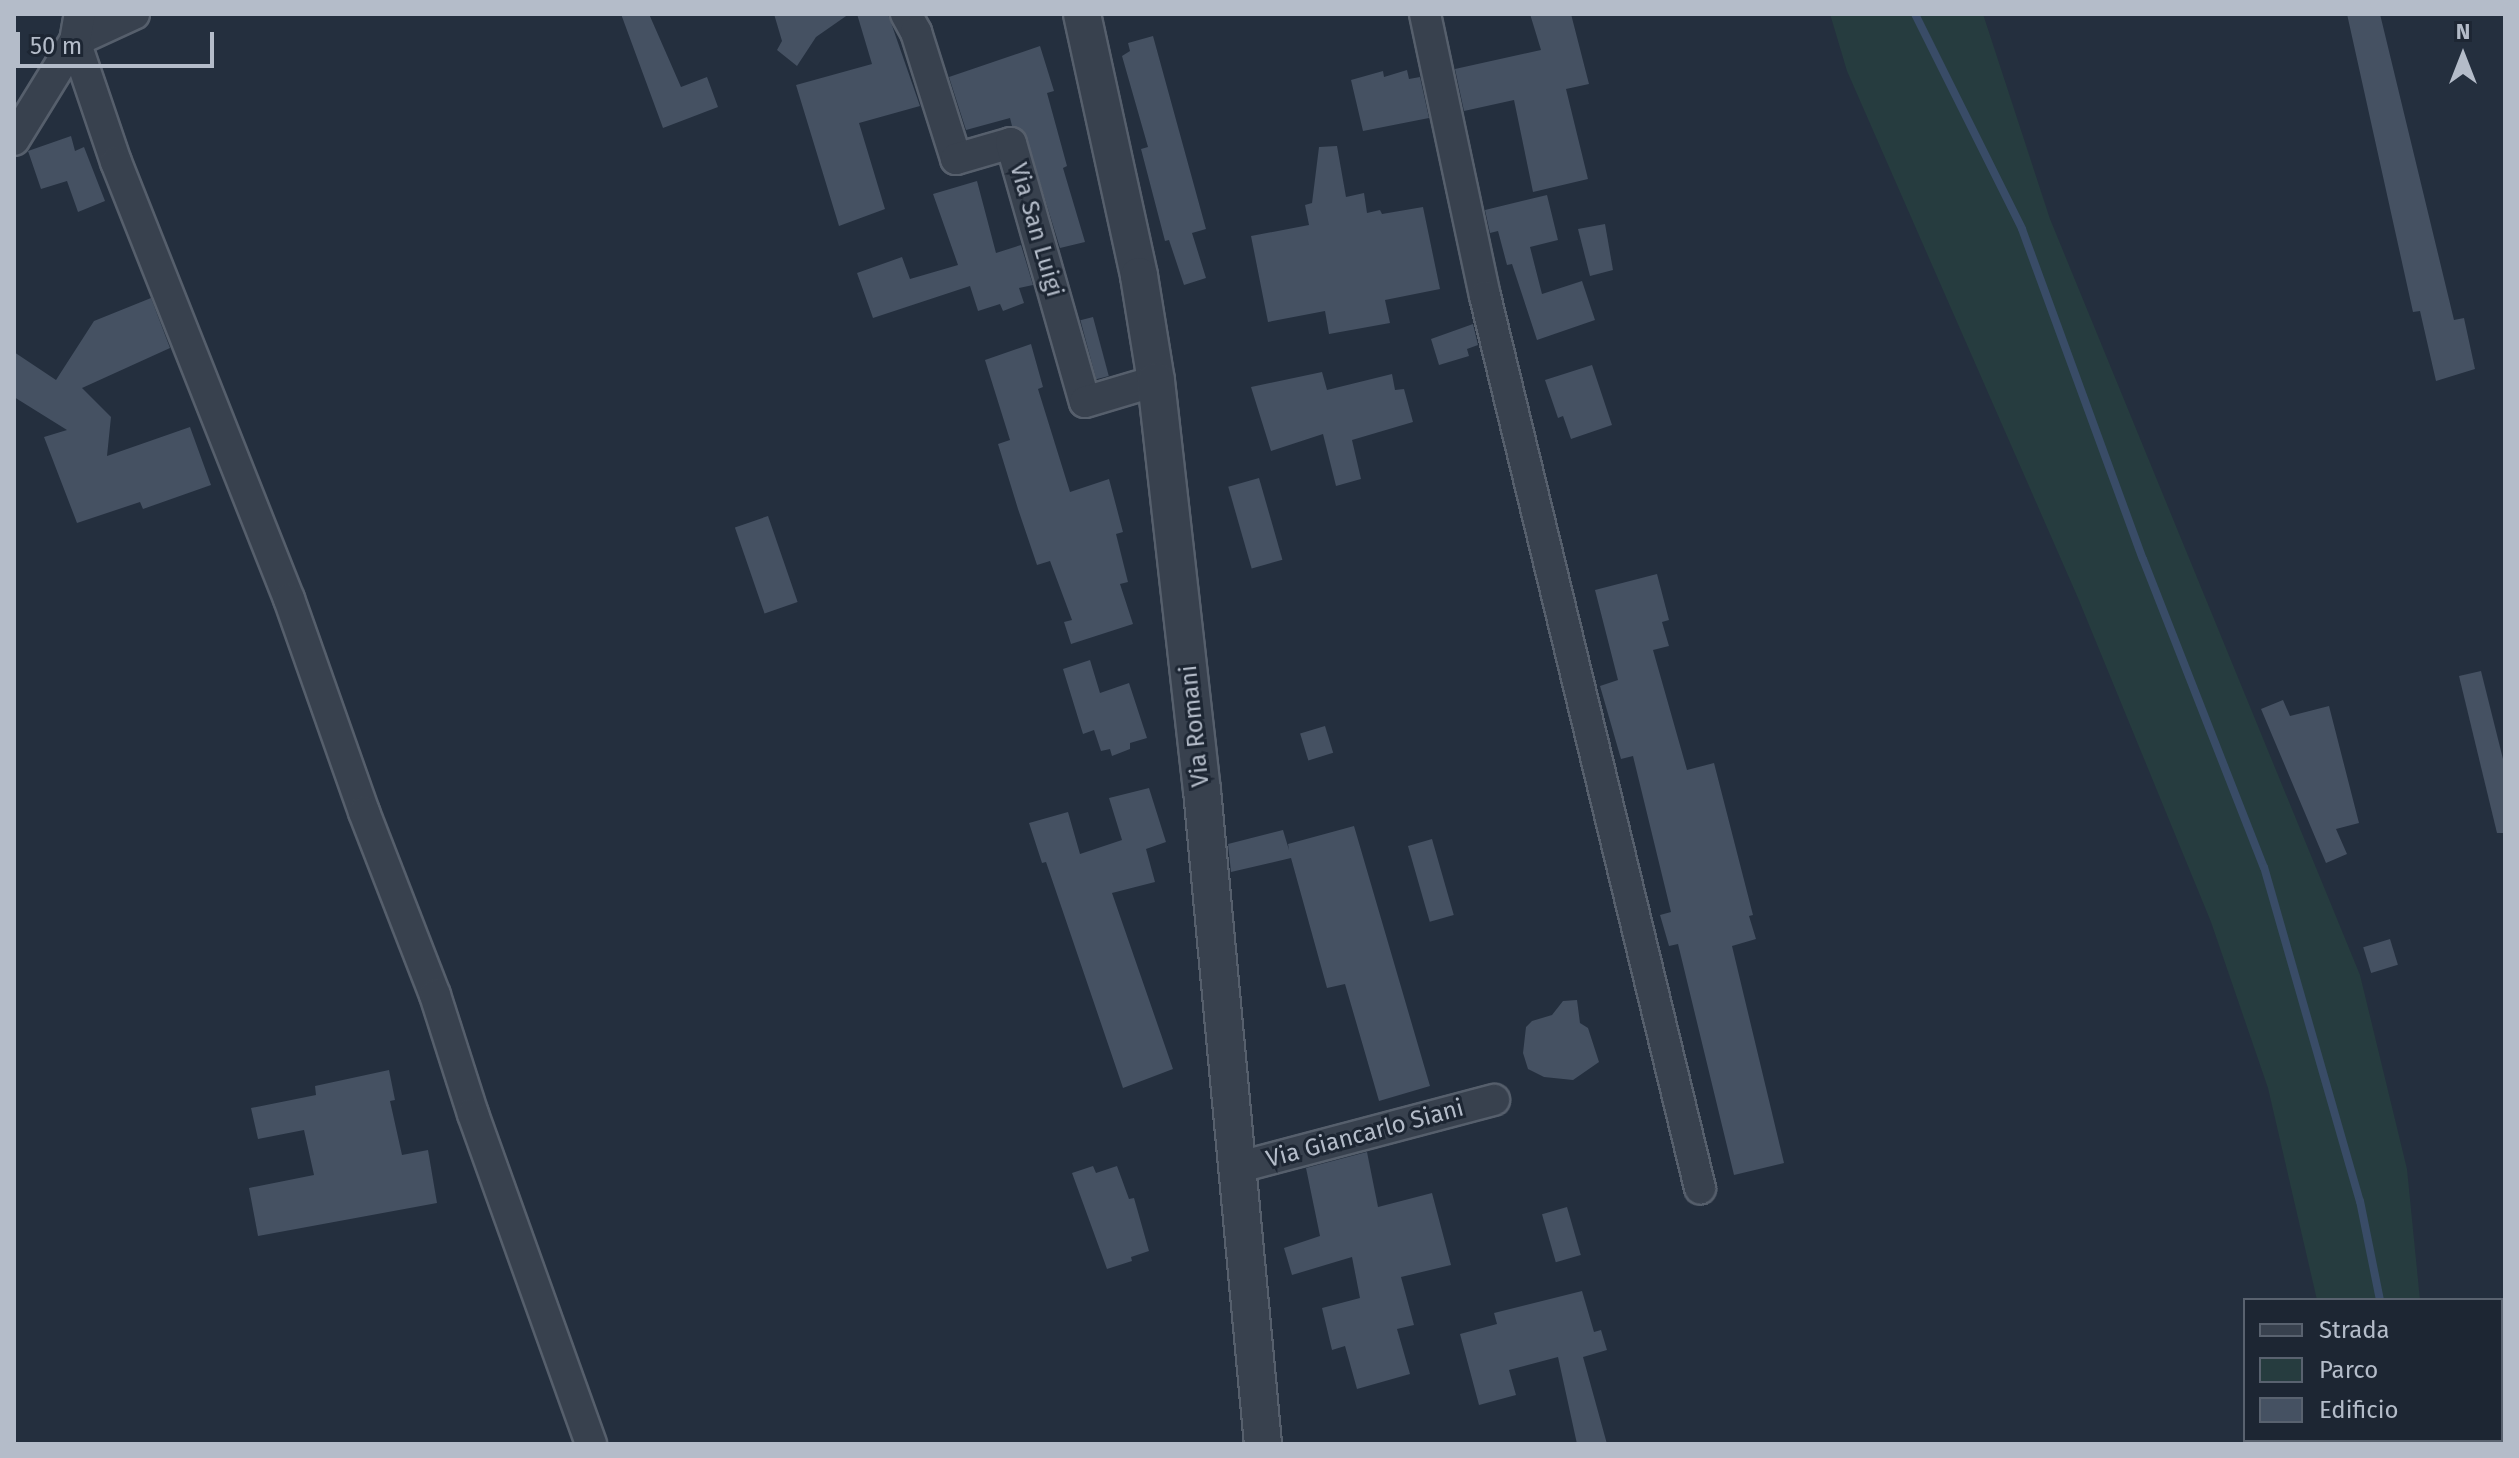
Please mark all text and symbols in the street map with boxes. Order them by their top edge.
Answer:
scale bar [20,16,218,66]
north arrow [2423,16,2503,96]
text: N [2456,18,2470,45]
text: 50 m [30,32,82,60]
street label: Via San Luigi [1003,160,1069,300]
street label: Via Romani [1174,664,1216,788]
street label: Via Giancarlo Siani [1263,1094,1467,1174]
legend [2243,1298,2503,1442]
text: Strada [2319,1316,2390,1344]
text: Parco [2319,1356,2378,1384]
text: Edificio [2319,1396,2399,1424]

